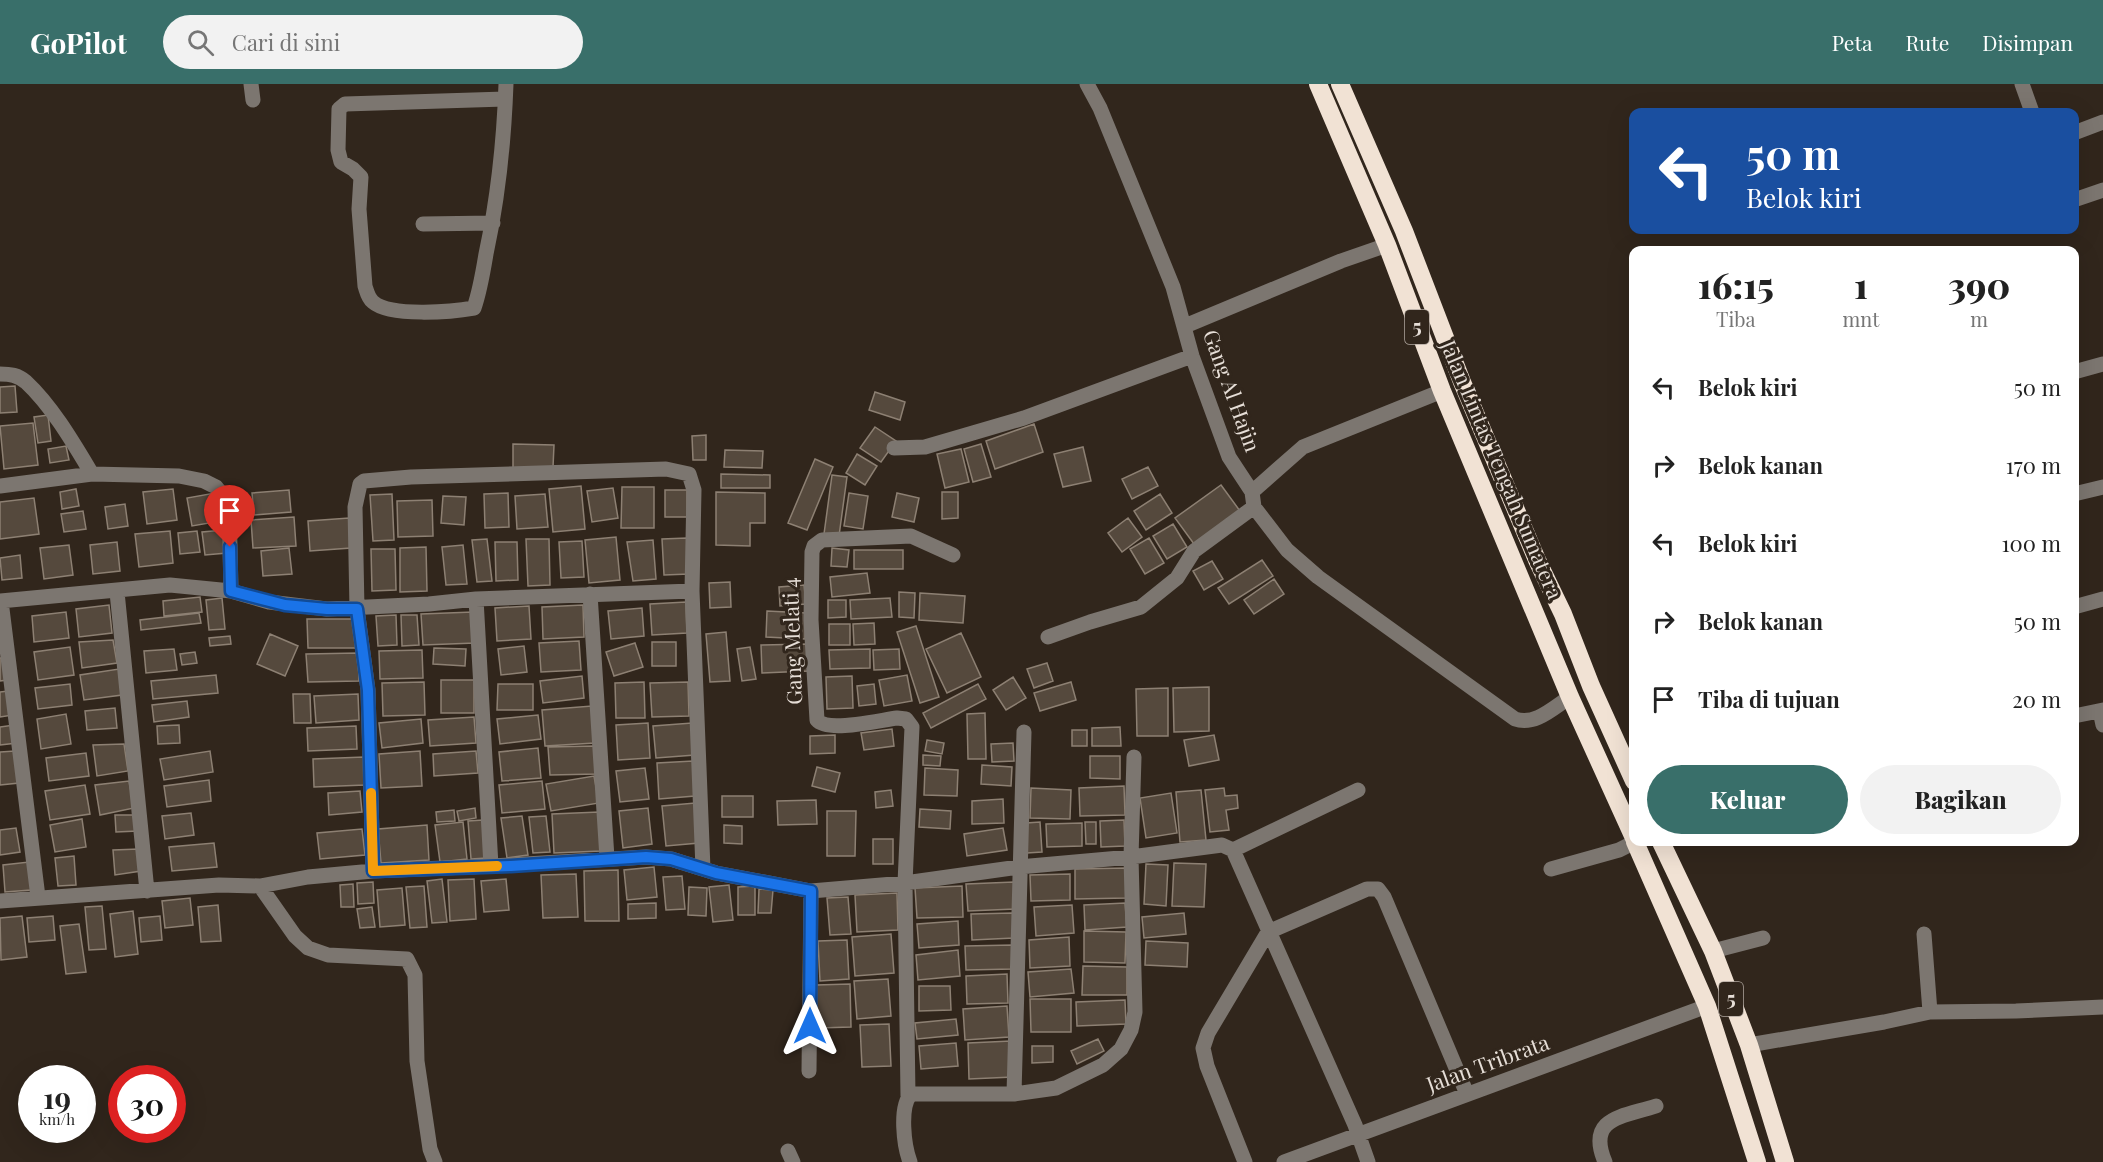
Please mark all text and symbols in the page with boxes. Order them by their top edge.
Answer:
search box [163,15,583,69]
text: GoPilot [30,24,127,61]
icon: search [184,26,217,59]
text: Cari di sini [232,27,340,57]
text: Peta [1832,28,1872,56]
text: Rute [1905,28,1949,56]
text: Disimpan [1982,28,2073,56]
text: 50 m [1746,125,1840,181]
icon: left [1647,132,1725,210]
text: Belok kiri [1746,179,1862,215]
text: 16:15 [1698,260,1774,308]
text: 1 [1854,260,1868,308]
text: 390 [1948,260,2010,308]
text: Tiba [1716,305,1756,332]
text: mnt [1843,305,1879,332]
text: m [1970,305,1988,332]
road number: 5 [1405,310,1429,344]
street label: Gang Al Hajin [1198,325,1268,456]
street label: Jalan Lintas Tengah Sumatera [1435,335,1570,603]
icon: left [1647,371,1680,404]
text: Belok kiri [1698,372,1797,402]
text: 50 m [2014,372,2061,402]
icon: right [1647,449,1680,482]
text: Belok kanan [1698,450,1823,480]
text: 170 m [2006,450,2061,480]
pin [204,485,255,547]
icon: arrive [213,494,246,527]
icon: left [1647,527,1680,560]
text: Belok kiri [1698,528,1797,558]
text: 100 m [2001,528,2061,558]
street label: Gang Melati 4 [775,577,807,705]
icon: right [1647,605,1680,638]
text: Belok kanan [1698,606,1823,636]
text: 50 m [2014,606,2061,636]
icon: arrive [1647,683,1680,716]
text: Tiba di tujuan [1698,684,1840,714]
text: 20 m [2012,684,2061,714]
button: Keluar [1647,765,1848,834]
button: Bagikan [1860,765,2061,834]
road number: 5 [1719,982,1743,1016]
position arrow [778,994,842,1058]
street label: Jalan Tribrata [1421,1027,1553,1098]
speed limit sign: 30 [108,1065,186,1143]
text: 19 [43,1077,71,1117]
text: km/h [39,1109,75,1129]

